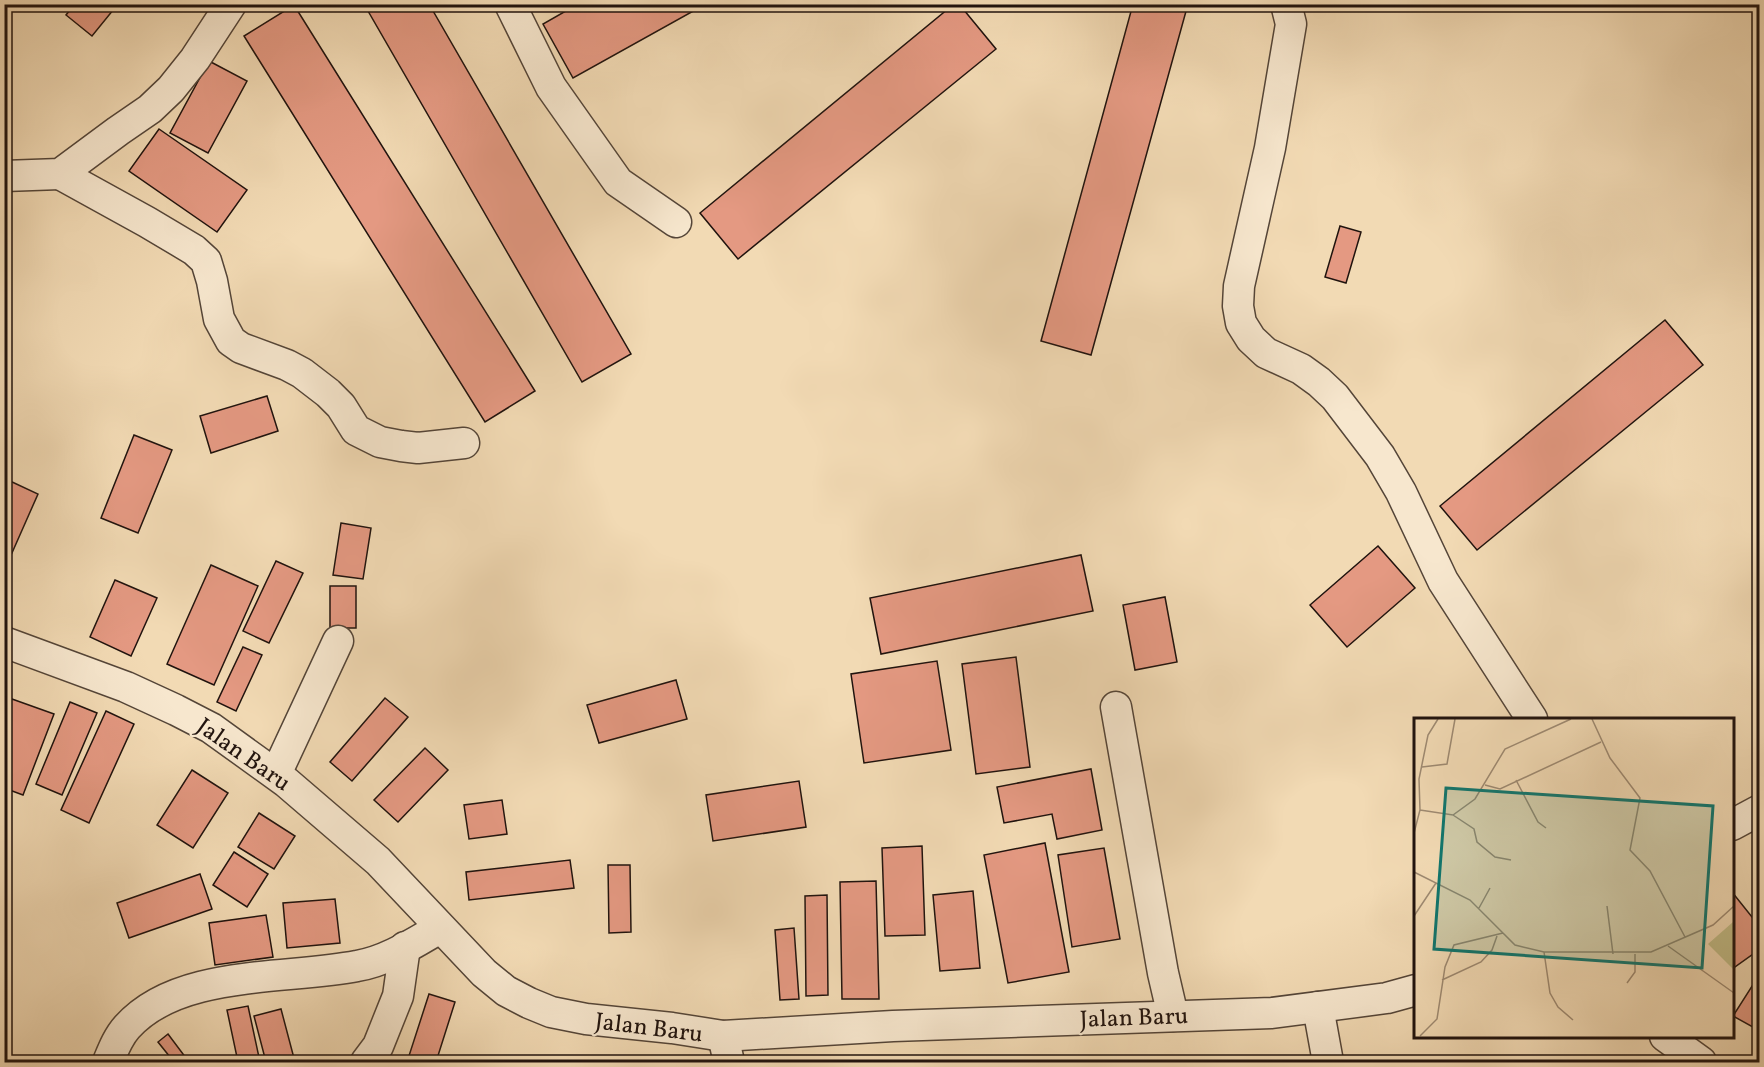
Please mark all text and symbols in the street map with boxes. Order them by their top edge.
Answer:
street label: Jalan Baru [189,711,297,801]
inset map [1414,718,1734,1037]
street label: Jalan Baru [1079,1000,1189,1038]
street label: Jalan Baru [593,1005,705,1052]

